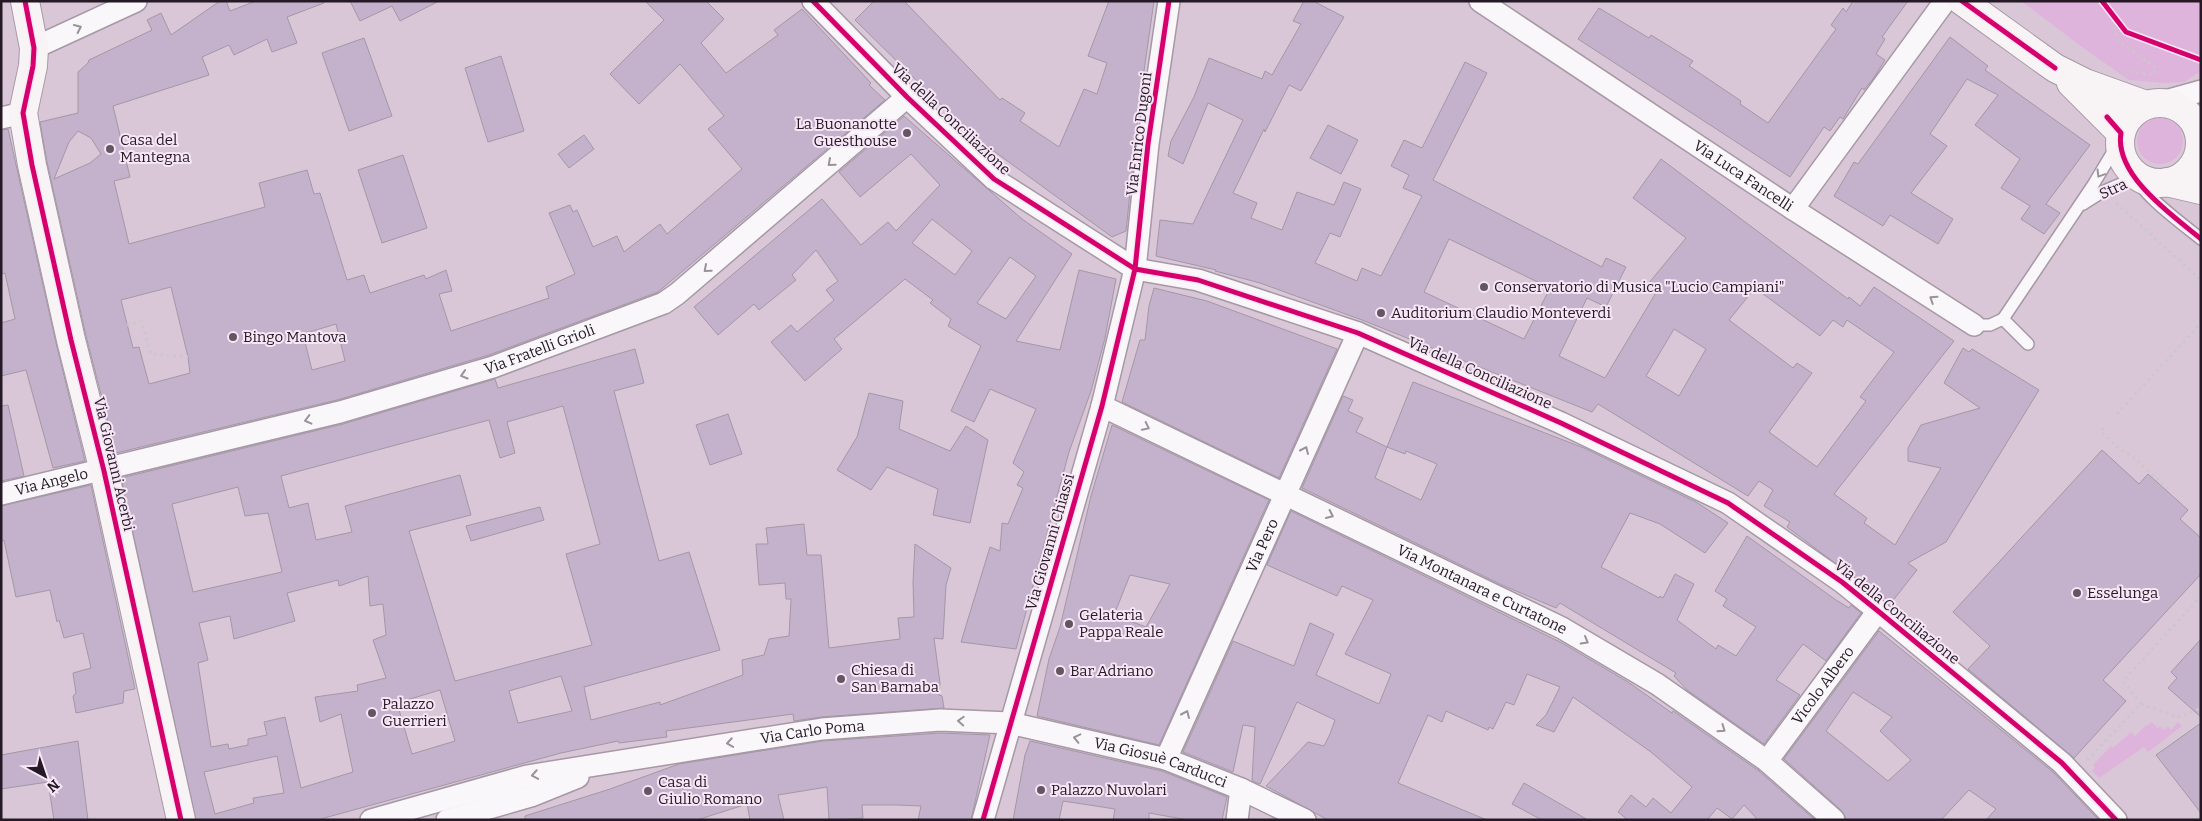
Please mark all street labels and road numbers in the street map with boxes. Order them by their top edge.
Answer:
street label: Via della Conciliazione [888,59,1014,179]
street label: Via Enrico Dugoni [1122,71,1156,197]
street label: Via Luca Fancelli [1690,136,1797,216]
street label: Stra [2096,175,2130,203]
street label: Via Fratelli Grioli [482,320,598,378]
street label: Via della Conciliazione [1405,333,1555,413]
street label: Via Giovanni Acerbi [90,395,138,533]
street label: Via Angelo [13,464,90,499]
street label: Via Giovanni Chiassi [1022,471,1078,612]
street label: Via Pero [1242,516,1282,575]
street label: Via Montanara e Curtatone [1394,541,1570,638]
street label: Via della Conciliazione [1831,556,1963,668]
street label: Vicolo Albero [1788,643,1858,728]
street label: Via Carlo Poma [759,717,865,748]
street label: Via Giosuè Carducci [1092,734,1230,792]

